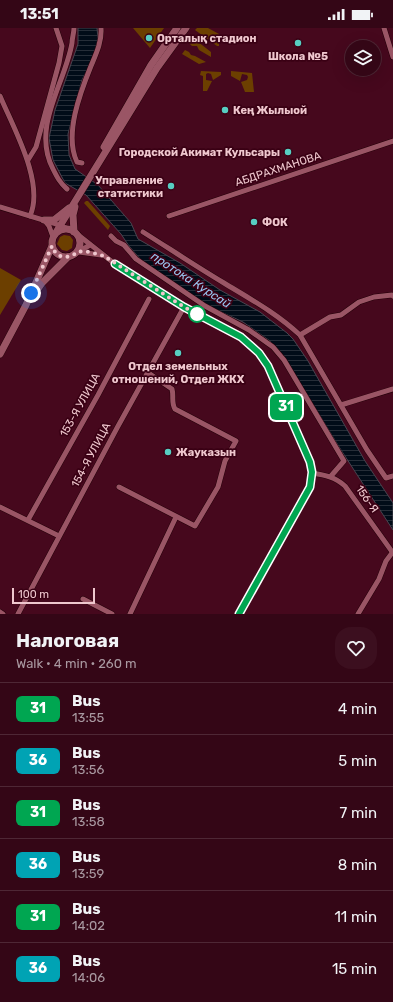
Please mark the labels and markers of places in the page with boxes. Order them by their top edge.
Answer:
place label: Орталық стадион [157,32,257,45]
marker: Орталық стадион [144,33,154,43]
marker: Школа №5 [293,38,303,48]
place label: Школа №5 [268,50,328,63]
place label: Кең Жылыой [233,104,307,117]
marker: Кең Жылыой [220,105,230,115]
place label: Городской Акимат Кульсары [119,146,280,159]
marker: Городской Акимат Кульсары [283,147,293,157]
place label: Управление статистики [95,174,163,200]
marker: Управление статистики [166,181,176,191]
place label: ФОК [262,216,288,229]
marker: ФОК [249,217,259,227]
unlabelled marker [188,305,206,323]
marker: Отдел земельных отношений, Отдел ЖКХ [173,348,183,358]
place label: Отдел земельных отношений, Отдел ЖКХ [112,360,245,386]
place label: Жауказын [176,446,236,459]
marker: Жауказын [163,447,173,457]

